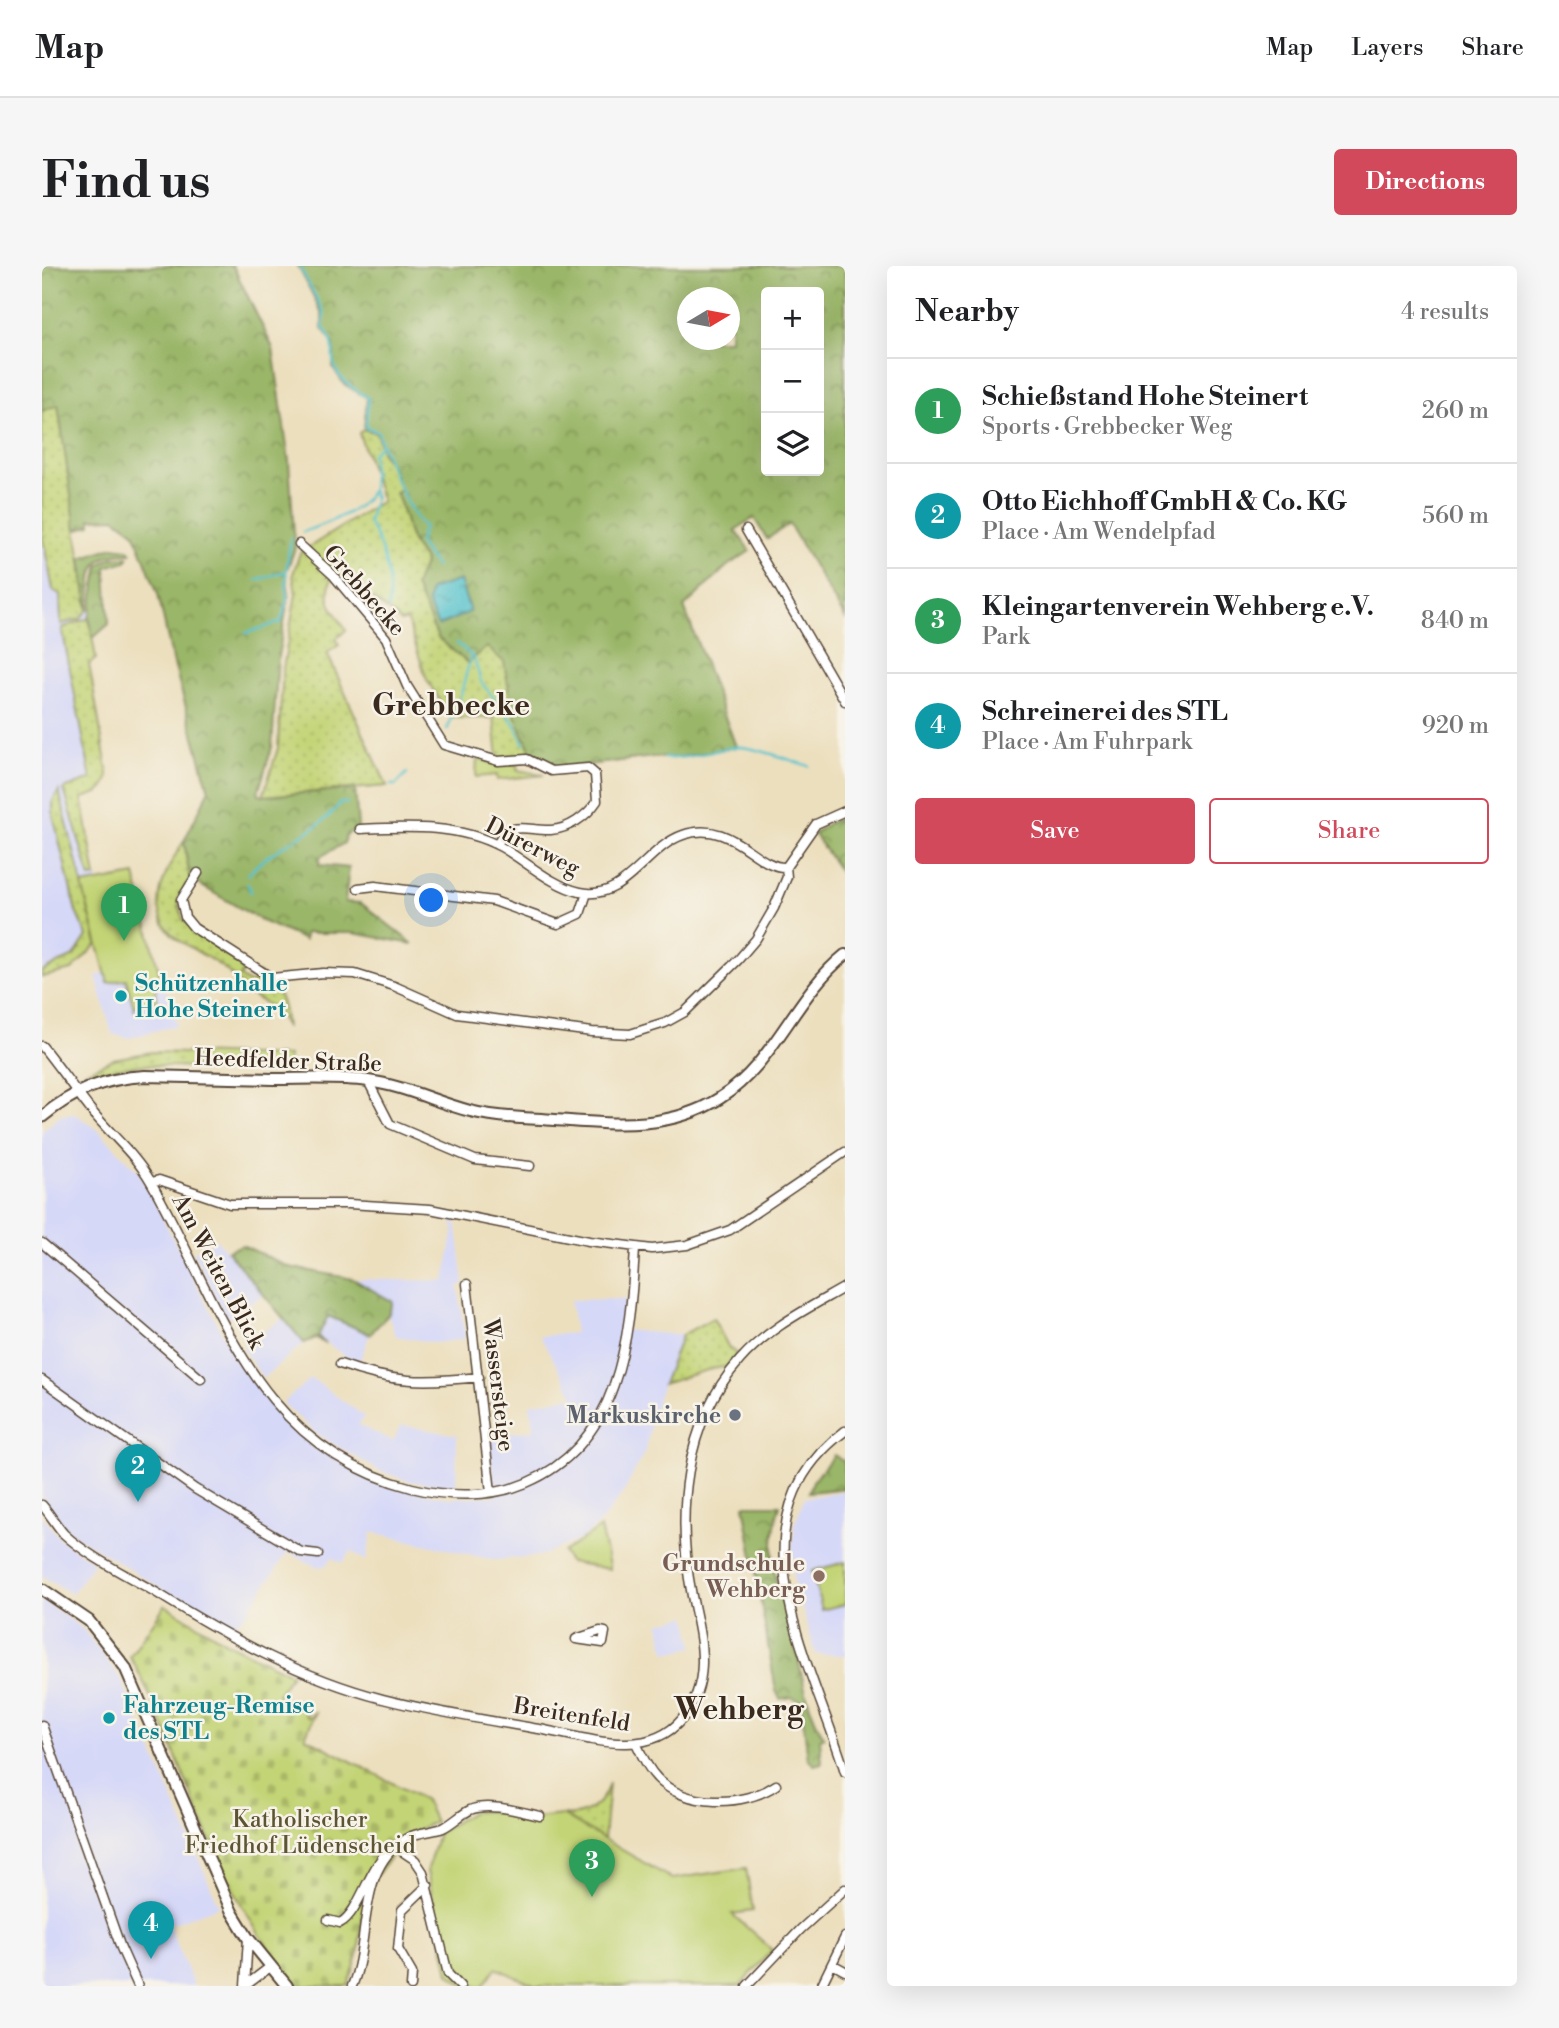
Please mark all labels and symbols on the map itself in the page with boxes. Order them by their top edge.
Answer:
north arrow [677,287,740,350]
street label: Grebbecke [317,540,411,642]
district label: Grebbecke [372,687,530,725]
street label: Dürerweg [481,811,585,883]
pin: 1 [101,883,147,941]
your location [414,883,448,917]
place label: Schützenhalle Hohe Steinert [135,970,288,1024]
marker: Schützenhalle Hohe Steinert [113,988,129,1004]
street label: Heedfelder Straße [194,1044,382,1078]
street label: Am Weiten Blick [165,1188,271,1354]
street label: Wassersteige [476,1316,520,1453]
place label: Markuskirche [566,1402,721,1430]
marker: Markuskirche [727,1407,743,1423]
pin: 2 [115,1444,161,1502]
place label: Grundschule Wehberg [662,1550,806,1604]
marker: Grundschule Wehberg [811,1568,827,1584]
district label: Wehberg [673,1691,805,1729]
place label: Fahrzeug-Remise des STL [123,1692,315,1746]
street label: Breitenfeld [511,1692,632,1738]
marker: Fahrzeug-Remise des STL [101,1710,117,1726]
park label: Katholischer Friedhof Lüdenscheid [184,1806,416,1860]
pin: 3 [569,1839,615,1897]
pin: 4 [128,1901,174,1959]

